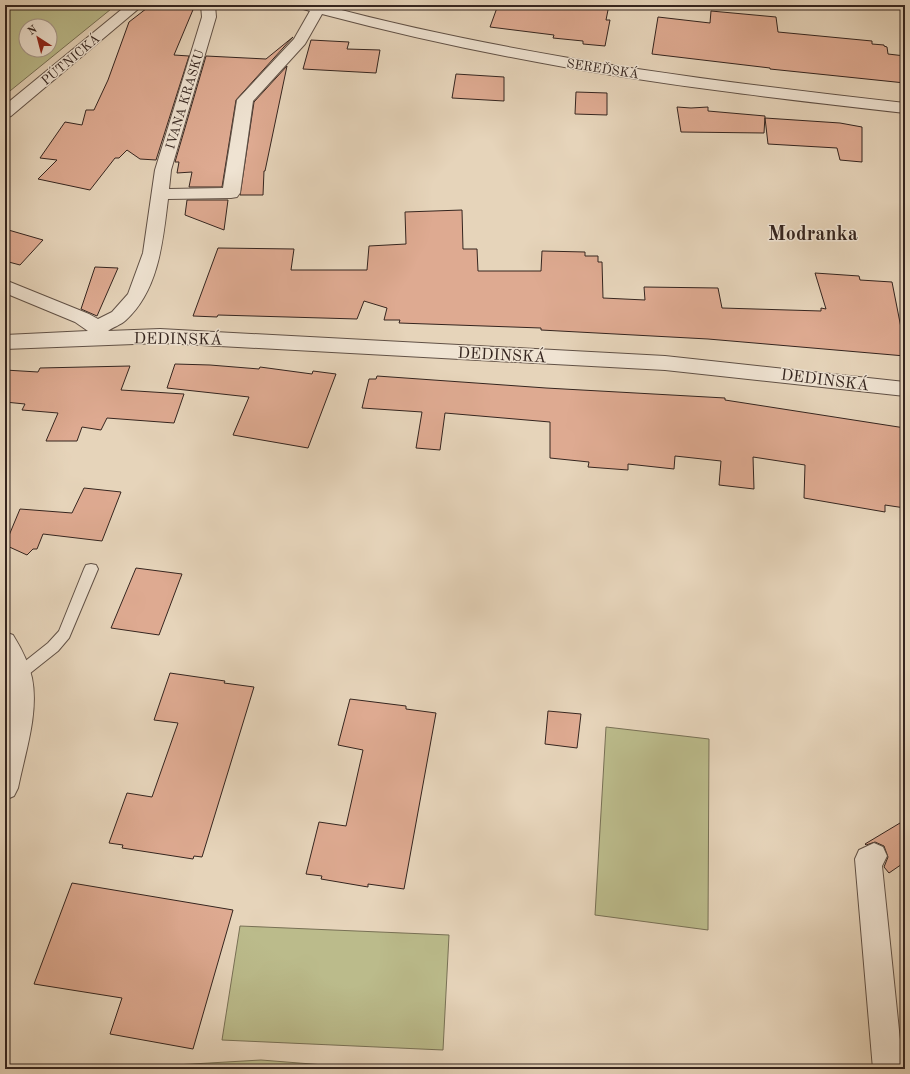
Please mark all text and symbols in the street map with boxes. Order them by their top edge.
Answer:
north arrow [18,18,58,58]
text: N [26,24,40,38]
street label: PÚTNICKÁ [37,30,103,88]
street label: IVANA KRASKU [164,48,207,151]
street label: SEREĎSKÁ [566,54,640,82]
district label: Modranka [768,225,858,245]
street label: DEDINSKÁ [133,327,223,349]
street label: DEDINSKÁ [457,342,547,366]
street label: DEDINSKÁ [780,364,870,394]

